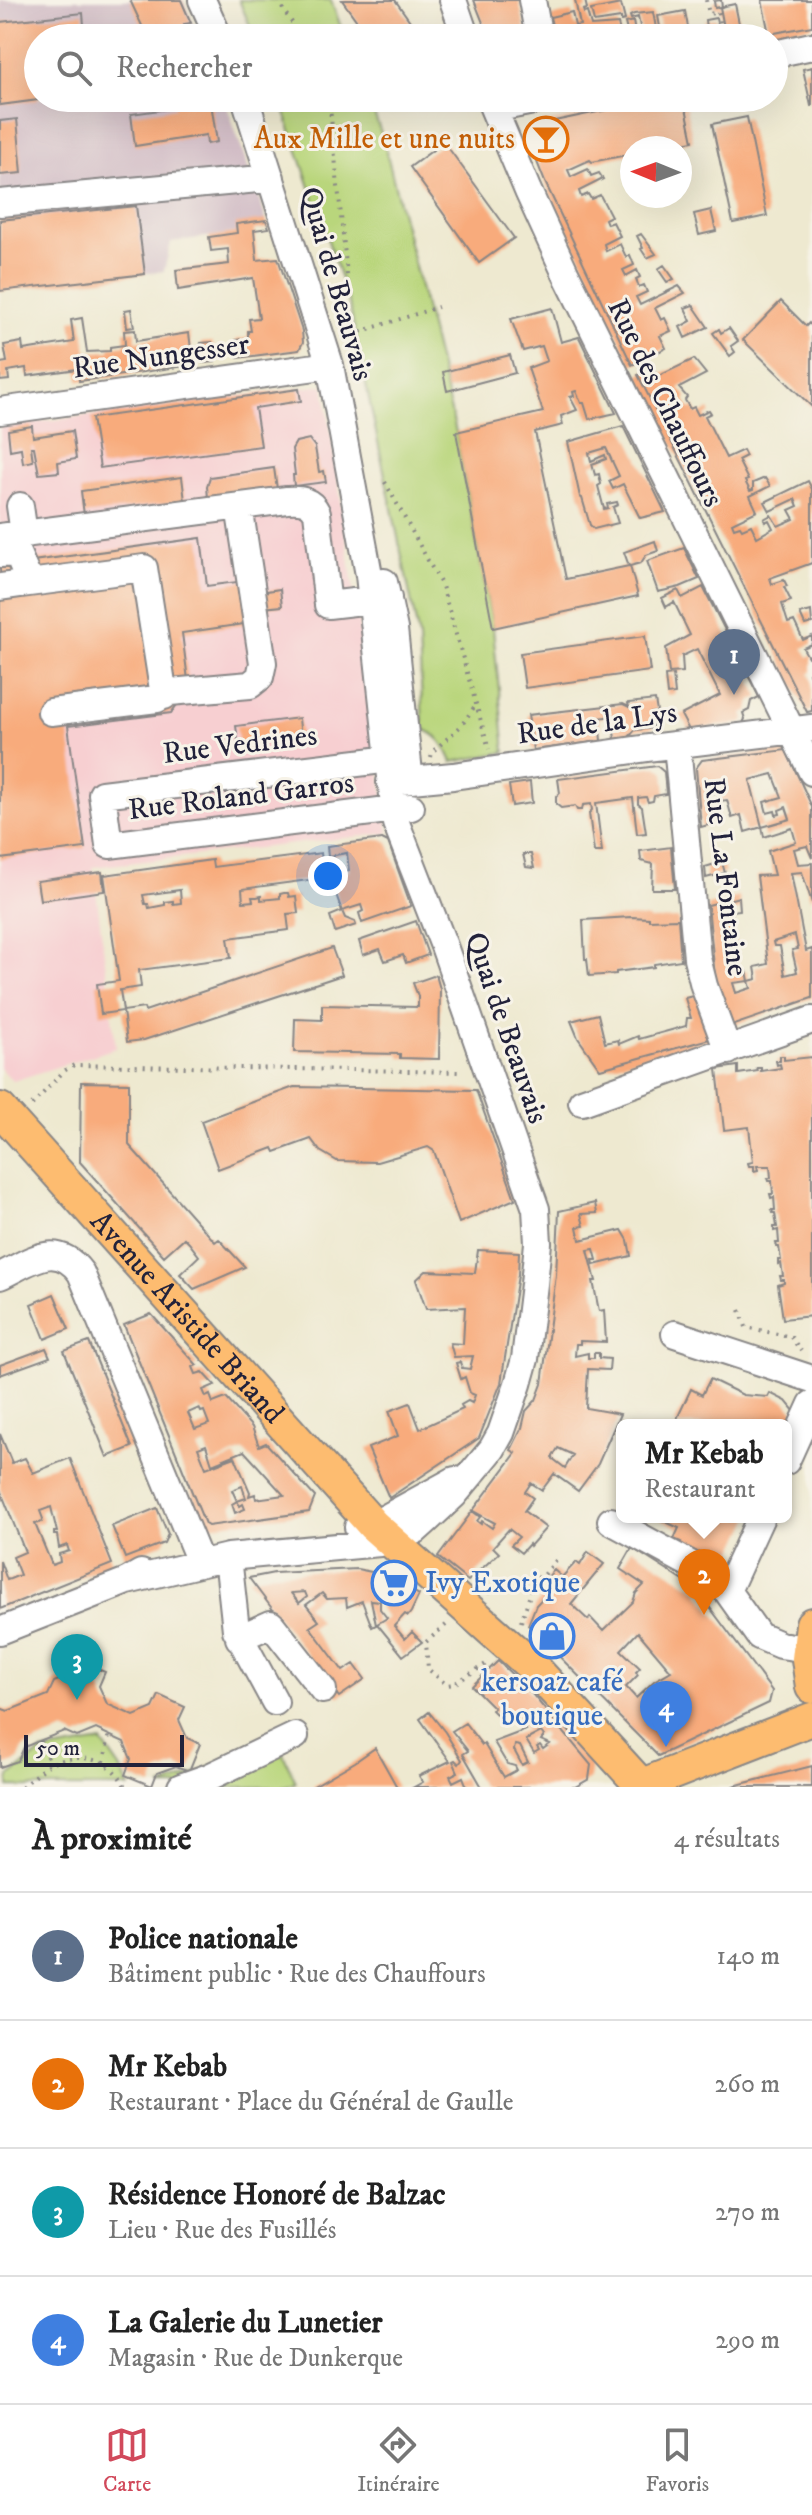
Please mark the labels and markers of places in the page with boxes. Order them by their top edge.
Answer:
bar icon: Aux Mille et une nuits [522,115,570,163]
place label: Aux Mille et une nuits [254,121,515,158]
pin: 1 [708,629,760,695]
pin: 2 [678,1549,730,1615]
supermarket icon: Ivy Exotique [370,1559,418,1607]
place label: Ivy Exotique [425,1565,580,1602]
shop icon: kersoaz café boutique [528,1612,576,1660]
pin: 3 [51,1634,103,1700]
place label: kersoaz café boutique [481,1664,624,1735]
pin: 4 [640,1681,692,1747]

